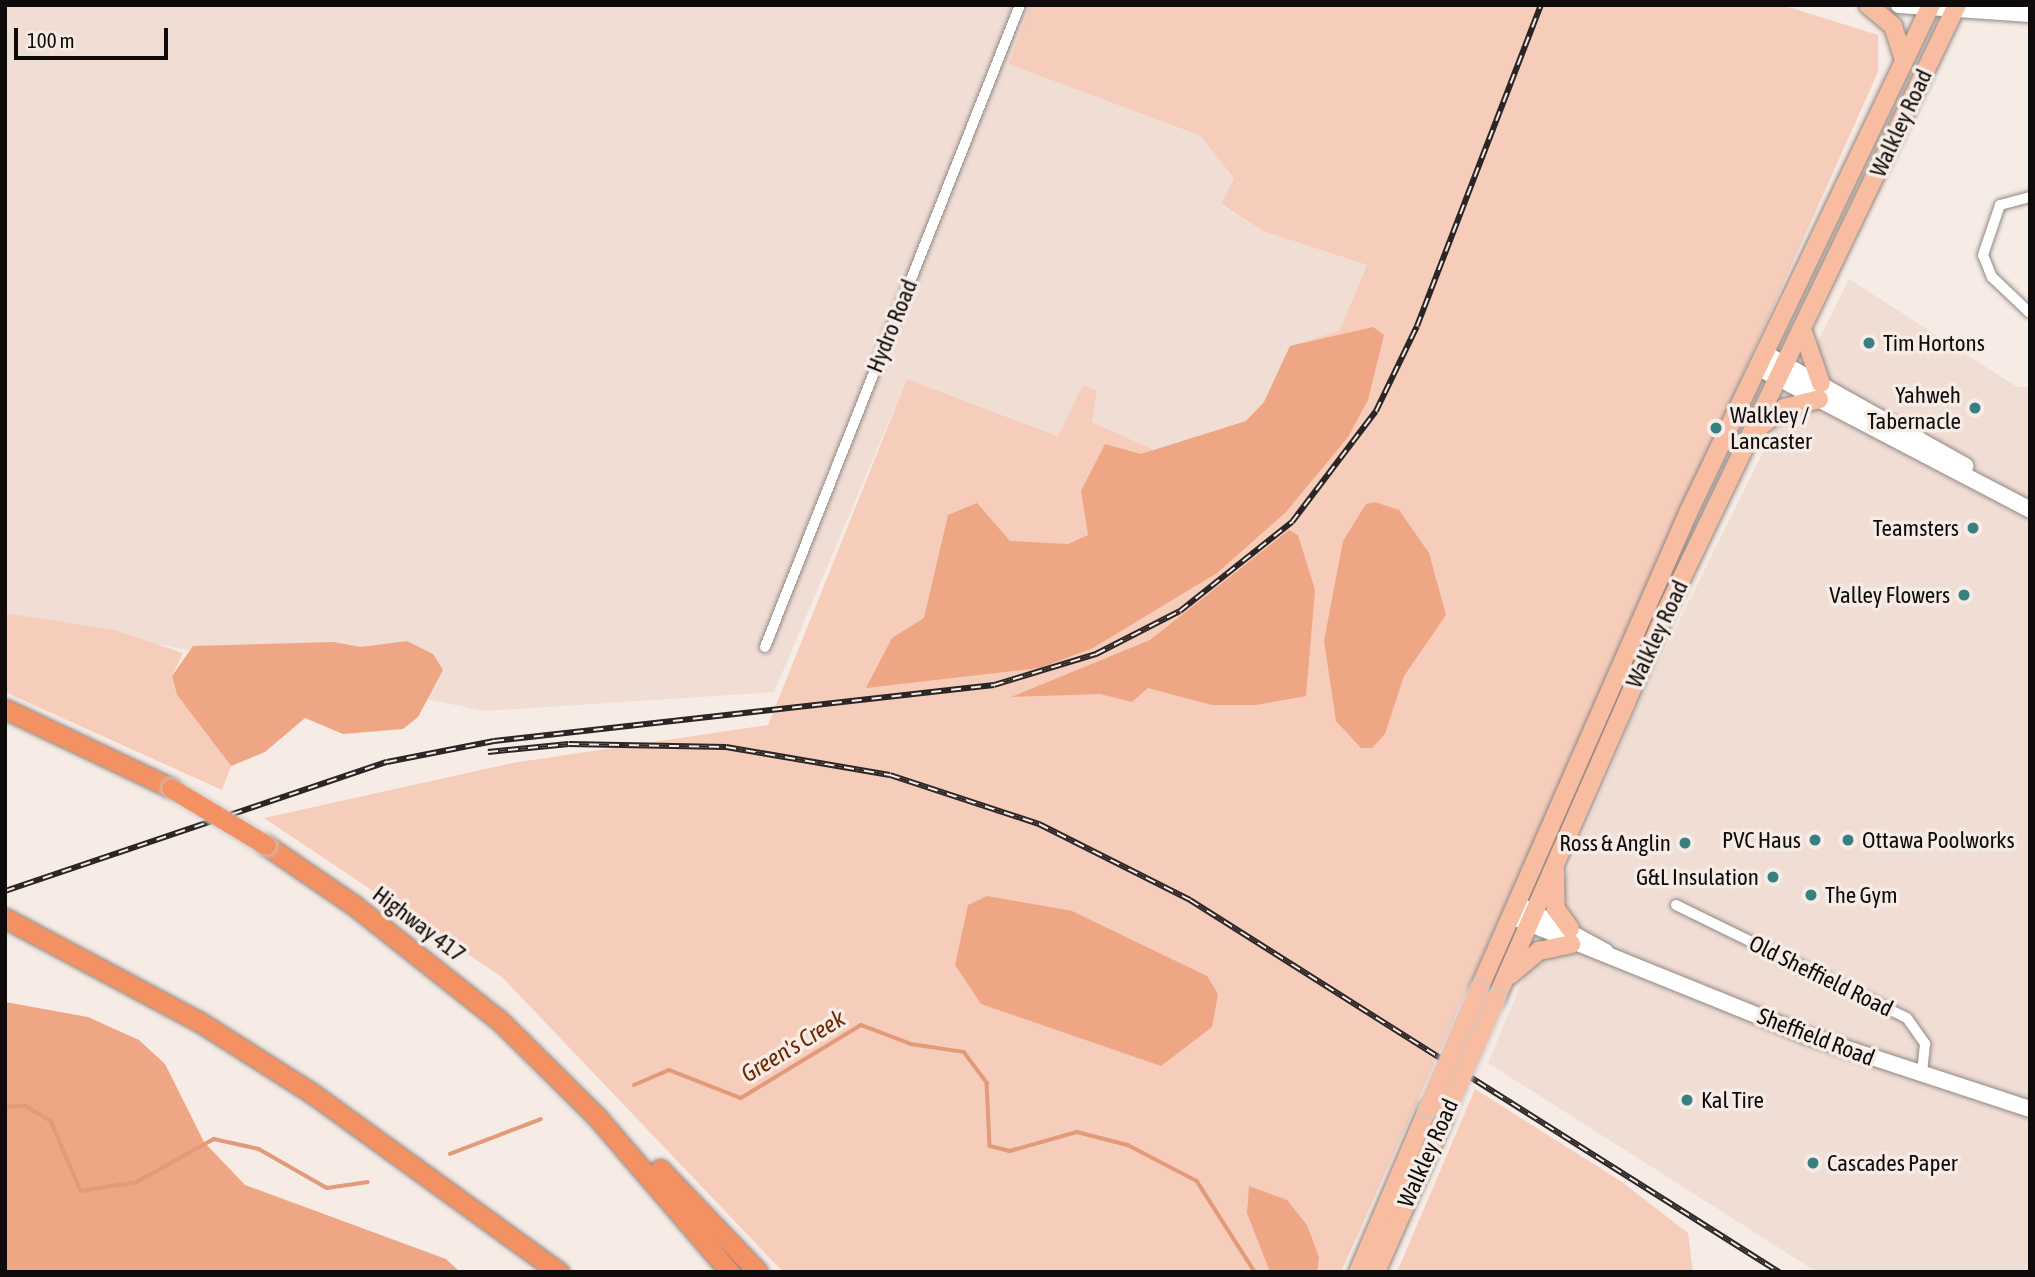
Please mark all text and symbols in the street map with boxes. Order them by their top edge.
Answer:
scale bar [18,14,172,58]
text: 100 m [27,28,75,52]
street label: Walkley Road [1864,65,1938,181]
street label: Hydro Road [861,275,923,377]
place label: Tim Hortons [1883,329,1985,357]
marker: Tim Hortons [1861,335,1877,351]
place label: Yahweh Tabernacle [1867,381,1961,435]
marker: Yahweh Tabernacle [1967,400,1983,416]
place label: Walkley / Lancaster [1730,401,1812,455]
marker: Walkley / Lancaster [1708,420,1724,436]
place label: Teamsters [1873,514,1959,542]
marker: Teamsters [1965,520,1981,536]
street label: Walkley Road [1620,576,1694,692]
place label: Valley Flowers [1829,581,1950,609]
marker: Valley Flowers [1956,587,1972,603]
place label: PVC Haus [1722,826,1801,854]
place label: Ottawa Poolworks [1862,826,2015,854]
place label: Ross & Anglin [1559,829,1671,857]
marker: PVC Haus [1807,832,1823,848]
marker: Ottawa Poolworks [1840,832,1856,848]
marker: Ross & Anglin [1677,835,1693,851]
place label: G&L Insulation [1636,863,1759,891]
marker: G&L Insulation [1765,869,1781,885]
street label: Highway 417 [367,880,471,968]
place label: The Gym [1825,881,1898,909]
marker: The Gym [1803,887,1819,903]
street label: Old Sheffield Road [1745,929,1897,1023]
street label: Sheffield Road [1754,1002,1878,1072]
water label: Green's Creek [736,1004,850,1088]
place label: Kal Tire [1701,1086,1764,1114]
marker: Kal Tire [1679,1092,1695,1108]
street label: Walkley Road [1392,1095,1464,1211]
place label: Cascades Paper [1827,1149,1958,1177]
marker: Cascades Paper [1805,1155,1821,1171]

